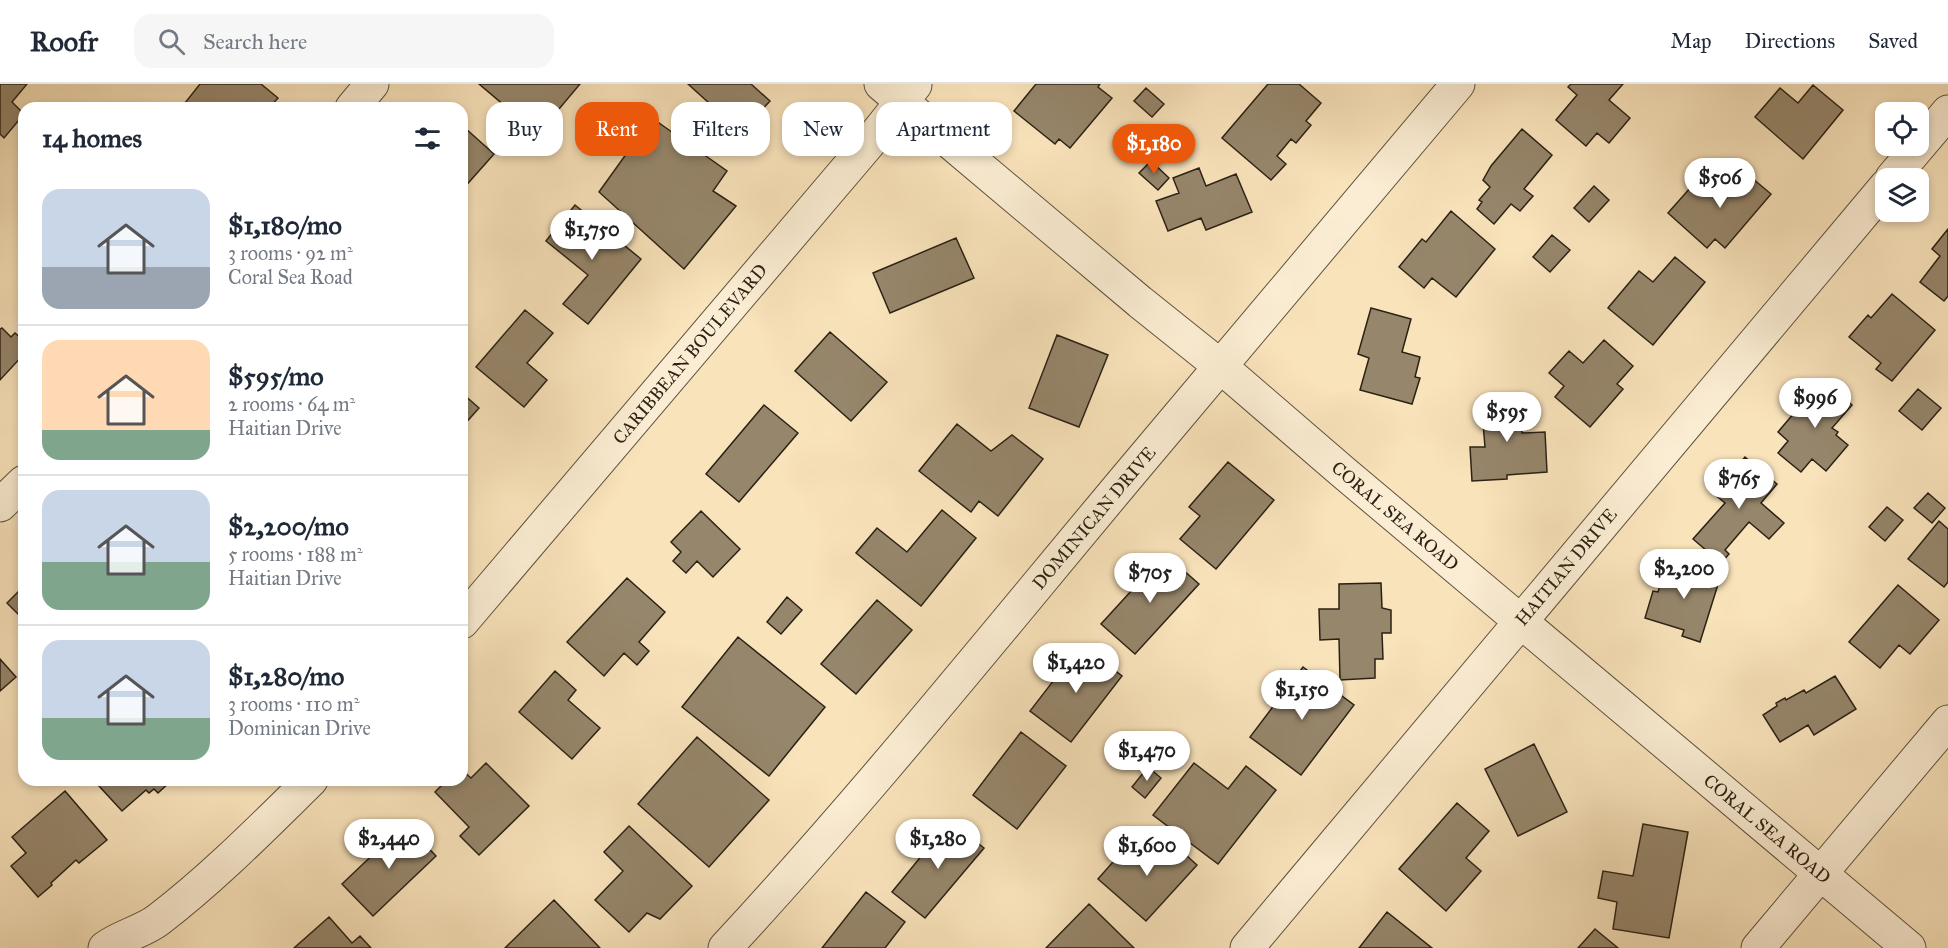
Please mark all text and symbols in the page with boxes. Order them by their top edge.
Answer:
search box [134,14,554,68]
text: Roofr [30,24,98,59]
icon: search [155,25,188,58]
text: Search here [203,28,307,55]
text: Map [1671,28,1712,54]
text: Directions [1745,28,1835,54]
text: Saved [1868,28,1918,54]
chip: Buy [486,102,563,156]
chip: Rent [575,102,659,156]
chip: Filters [671,102,770,156]
chip: New [782,102,864,156]
chip: Apartment [876,102,1012,156]
map controls [1875,102,1929,222]
button: locate [1875,102,1929,156]
text: 14 homes [42,122,142,154]
icon: filters [411,122,444,155]
pin: $1,180 [1105,124,1203,175]
text: $1,180 [1126,131,1182,155]
pin: $506 [1684,158,1756,209]
text: $506 [1698,165,1742,189]
button: layers [1875,168,1929,222]
text: $1,180/mo [228,209,342,241]
pin: $1,750 [543,210,641,261]
icon: home [90,213,162,285]
text: $1,750 [564,217,620,241]
text: 3 rooms · 92 m² [228,241,353,265]
street label: CARIBBEAN BOULEVARD [608,259,772,449]
text: Coral Sea Road [228,265,353,289]
text: $595/mo [228,360,323,392]
icon: home [90,364,162,436]
pin: $996 [1779,378,1851,429]
text: $996 [1793,385,1837,409]
text: 2 rooms · 64 m² [228,392,355,416]
pin: $595 [1471,392,1543,443]
text: $595 [1486,399,1528,423]
text: Haitian Drive [228,416,342,440]
street label: DOMINICAN DRIVE [1028,442,1160,594]
street label: CORAL SEA ROAD [1327,456,1463,576]
pin: $765 [1703,459,1775,510]
text: $765 [1718,466,1760,490]
street label: HAITIAN DRIVE [1510,504,1622,630]
text: $2,200/mo [228,510,349,542]
icon: home [90,514,162,586]
text: 5 rooms · 188 m² [228,542,363,566]
pin: $2,200 [1635,549,1733,600]
pin: $705 [1114,553,1186,604]
text: $2,200 [1654,556,1714,580]
text: $705 [1128,560,1172,584]
text: Haitian Drive [228,566,342,590]
pin: $1,420 [1027,643,1125,694]
text: $1,420 [1047,650,1105,674]
text: $1,280/mo [228,660,344,692]
icon: home [90,664,162,736]
pin: $1,150 [1253,670,1351,721]
text: $1,150 [1275,677,1329,701]
text: 3 rooms · 110 m² [228,692,359,716]
text: Dominican Drive [228,716,371,740]
pin: $1,470 [1098,731,1196,782]
text: $1,470 [1118,738,1176,762]
street label: CORAL SEA ROAD [1699,769,1835,889]
pin: $2,440 [340,819,438,870]
pin: $1,280 [889,819,987,870]
text: $2,440 [358,826,420,850]
text: $1,280 [909,826,967,850]
pin: $1,600 [1098,826,1196,877]
text: $1,600 [1118,833,1176,857]

